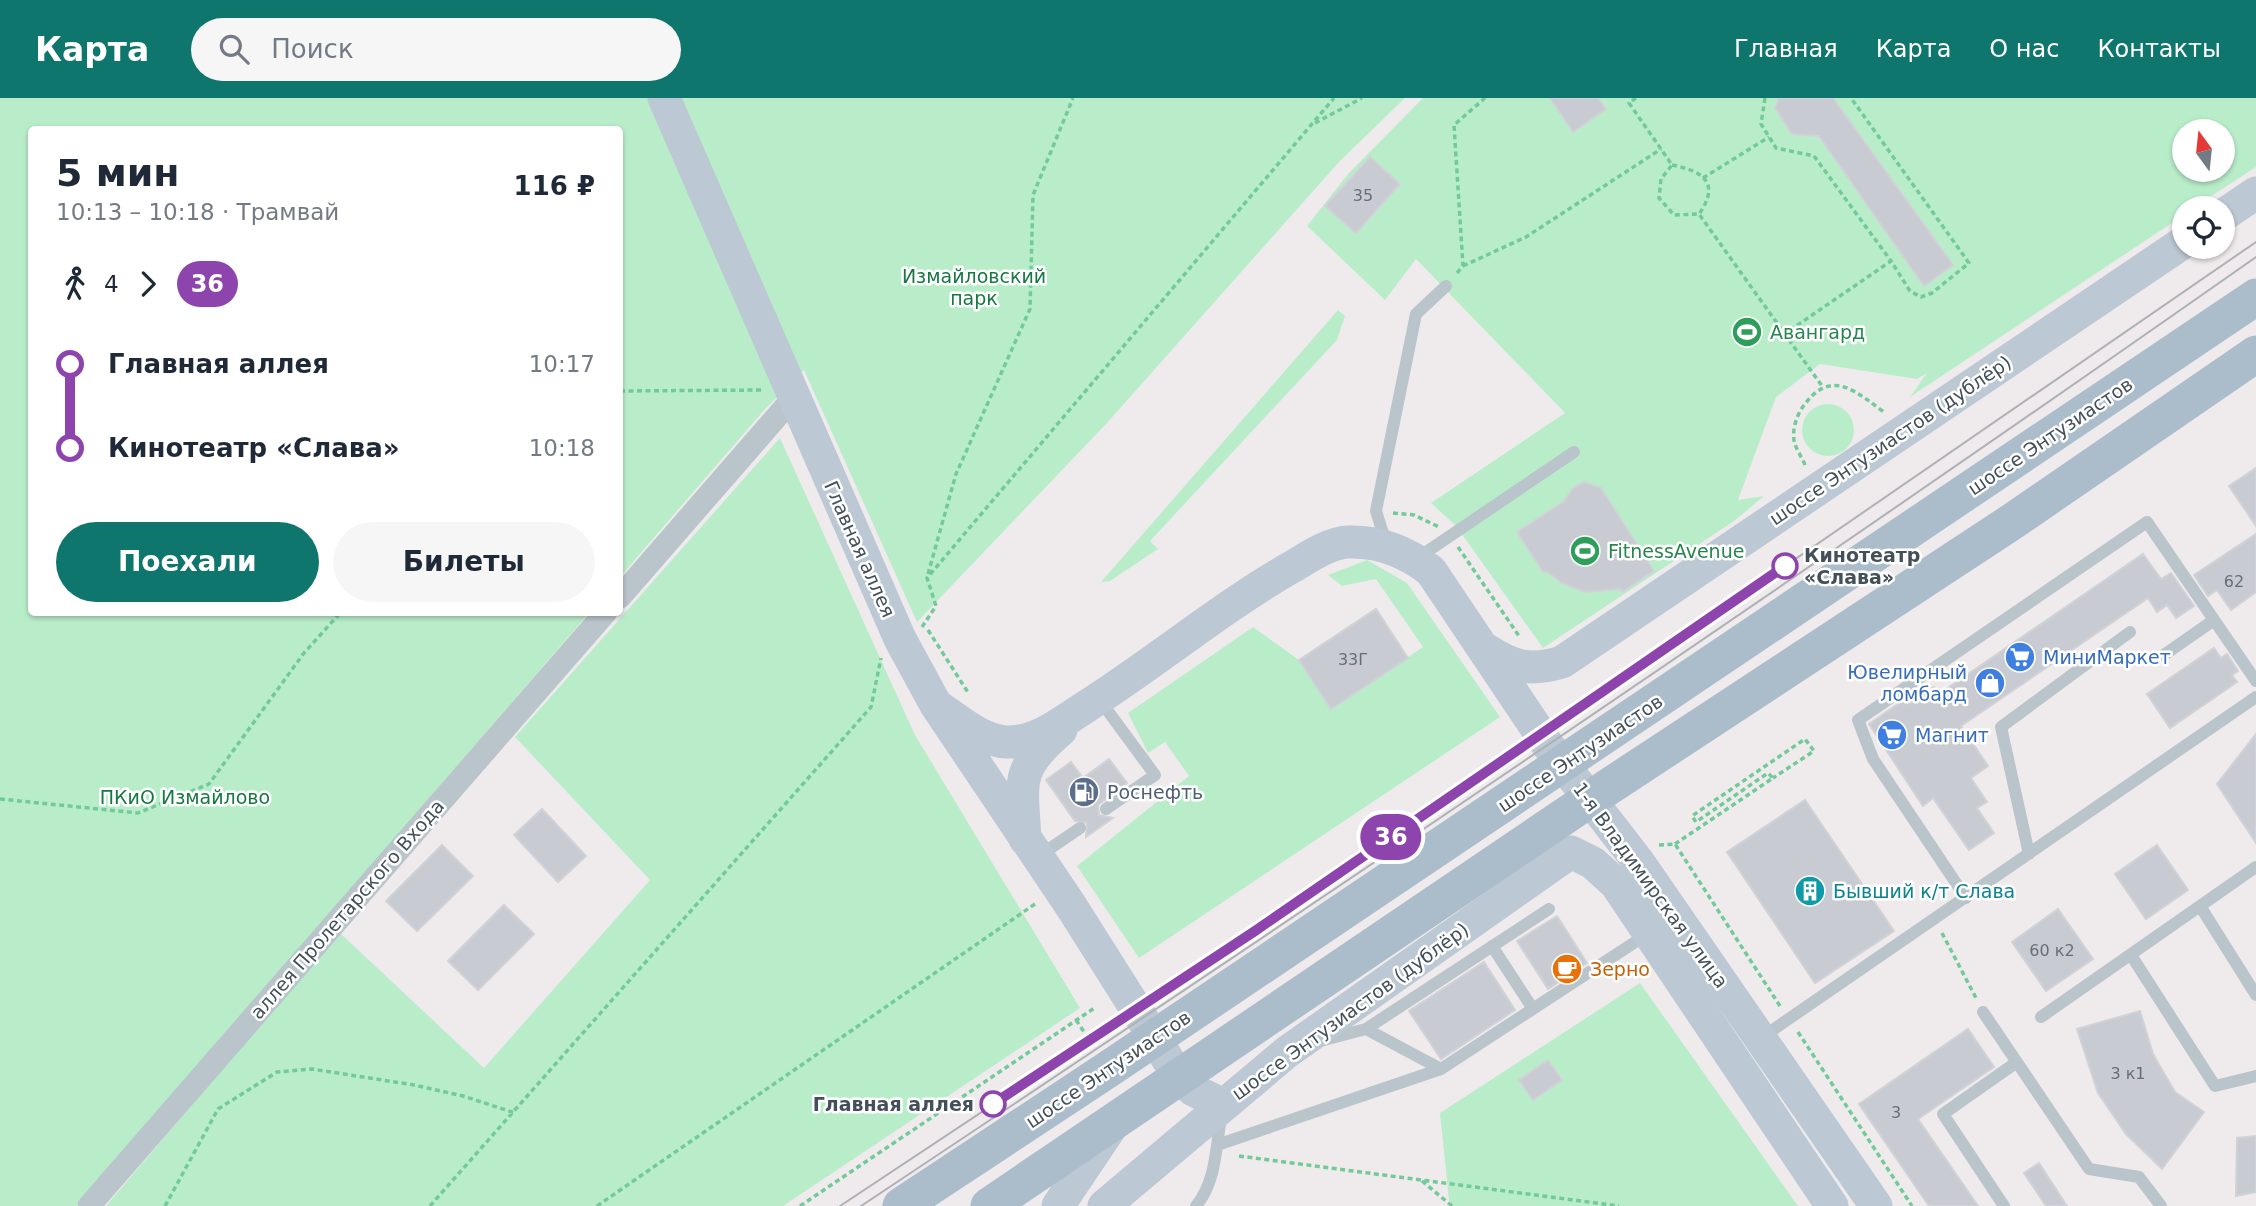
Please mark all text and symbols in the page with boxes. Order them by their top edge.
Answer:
search box [191,18,681,81]
text: Карта [35,30,149,69]
icon: search [215,30,253,68]
text: Поиск [271,34,354,64]
text: Главная [1734,35,1838,63]
text: Карта [1876,35,1951,63]
text: О нас [1989,35,2059,63]
text: Контакты [2097,35,2221,63]
north arrow [2172,119,2235,182]
map controls [2172,119,2235,259]
text: 5 мин [56,151,180,195]
text: 116 ₽ [514,171,595,201]
house number: 35 [1353,186,1373,205]
button: locate [2172,196,2235,259]
text: 10:13 – 10:18 · Трамвай [56,199,339,225]
icon: walk [56,265,94,303]
icon: forward [129,265,167,303]
park label: Измайловский парк [902,265,1046,309]
text: 36 [191,270,224,298]
text: 4 [104,271,119,297]
sports icon: Авангард [1730,315,1764,349]
place label: Авангард [1770,321,1865,343]
text: Главная аллея [108,349,329,379]
text: 10:17 [529,351,595,377]
street label: шоссе Энтузиастов (дублёр) [1765,351,2015,529]
street label: шоссе Энтузиастов [1963,373,2137,499]
text: Кинотеатр «Слава» [108,433,400,463]
text: 10:18 [529,435,595,461]
street label: Главная аллея [820,477,900,621]
button: Поехали [56,522,319,602]
button: Билеты [333,522,595,602]
sports icon: FitnessAvenue [1568,534,1602,568]
place label: FitnessAvenue [1608,540,1744,562]
place label: Кинотеатр «Слава» [1804,544,1920,588]
marker: Кинотеатр «Слава» [1772,553,1798,579]
house number: 62 [2224,572,2244,591]
supermarket icon: МиниМаркет [2003,640,2037,674]
place label: МиниМаркет [2043,646,2171,668]
house number: 33Г [1338,650,1368,669]
place label: Ювелирный ломбард [1847,661,1967,705]
shop icon: Ювелирный ломбард [1973,666,2007,700]
street label: шоссе Энтузиастов [1493,690,1667,816]
supermarket icon: Магнит [1875,718,1909,752]
place label: Магнит [1915,724,1989,746]
fuel station icon: Роснефть [1067,775,1101,809]
street label: 1-я Владимирская улица [1569,778,1733,992]
place label: Роснефть [1107,781,1203,803]
park label: ПКиО Измайлово [100,786,270,808]
street label: аллея Пролетарского Входа [246,795,448,1023]
line badge: 36 [1360,814,1422,860]
text: 36 [1374,823,1408,851]
building icon: Бывший к/т Слава [1793,874,1827,908]
place label: Бывший к/т Слава [1833,880,2015,902]
street label: шоссе Энтузиастов (дублёр) [1227,918,1473,1104]
house number: 60 к2 [2029,941,2075,960]
cafe icon: Зерно [1550,952,1584,986]
place label: Зерно [1590,958,1650,980]
street label: шоссе Энтузиастов [1021,1006,1195,1132]
house number: 3 к1 [2110,1064,2146,1083]
marker: Главная аллея [980,1091,1006,1117]
place label: Главная аллея [813,1093,974,1115]
house number: 3 [1891,1103,1901,1122]

